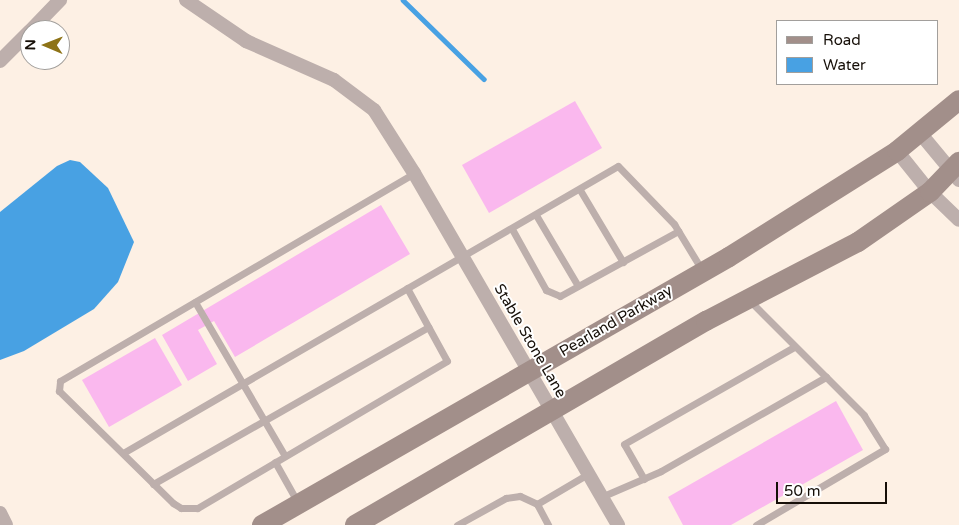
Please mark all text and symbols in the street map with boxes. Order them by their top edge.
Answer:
north arrow [20,20,70,70]
legend [776,20,939,85]
text: Road [823,31,861,49]
text: N [22,39,39,51]
text: Water [823,56,866,74]
street label: Stable Stone Lane [490,281,570,401]
street label: Pearland Parkway [556,281,676,361]
scale bar [779,472,890,504]
text: 50 m [784,482,821,500]

